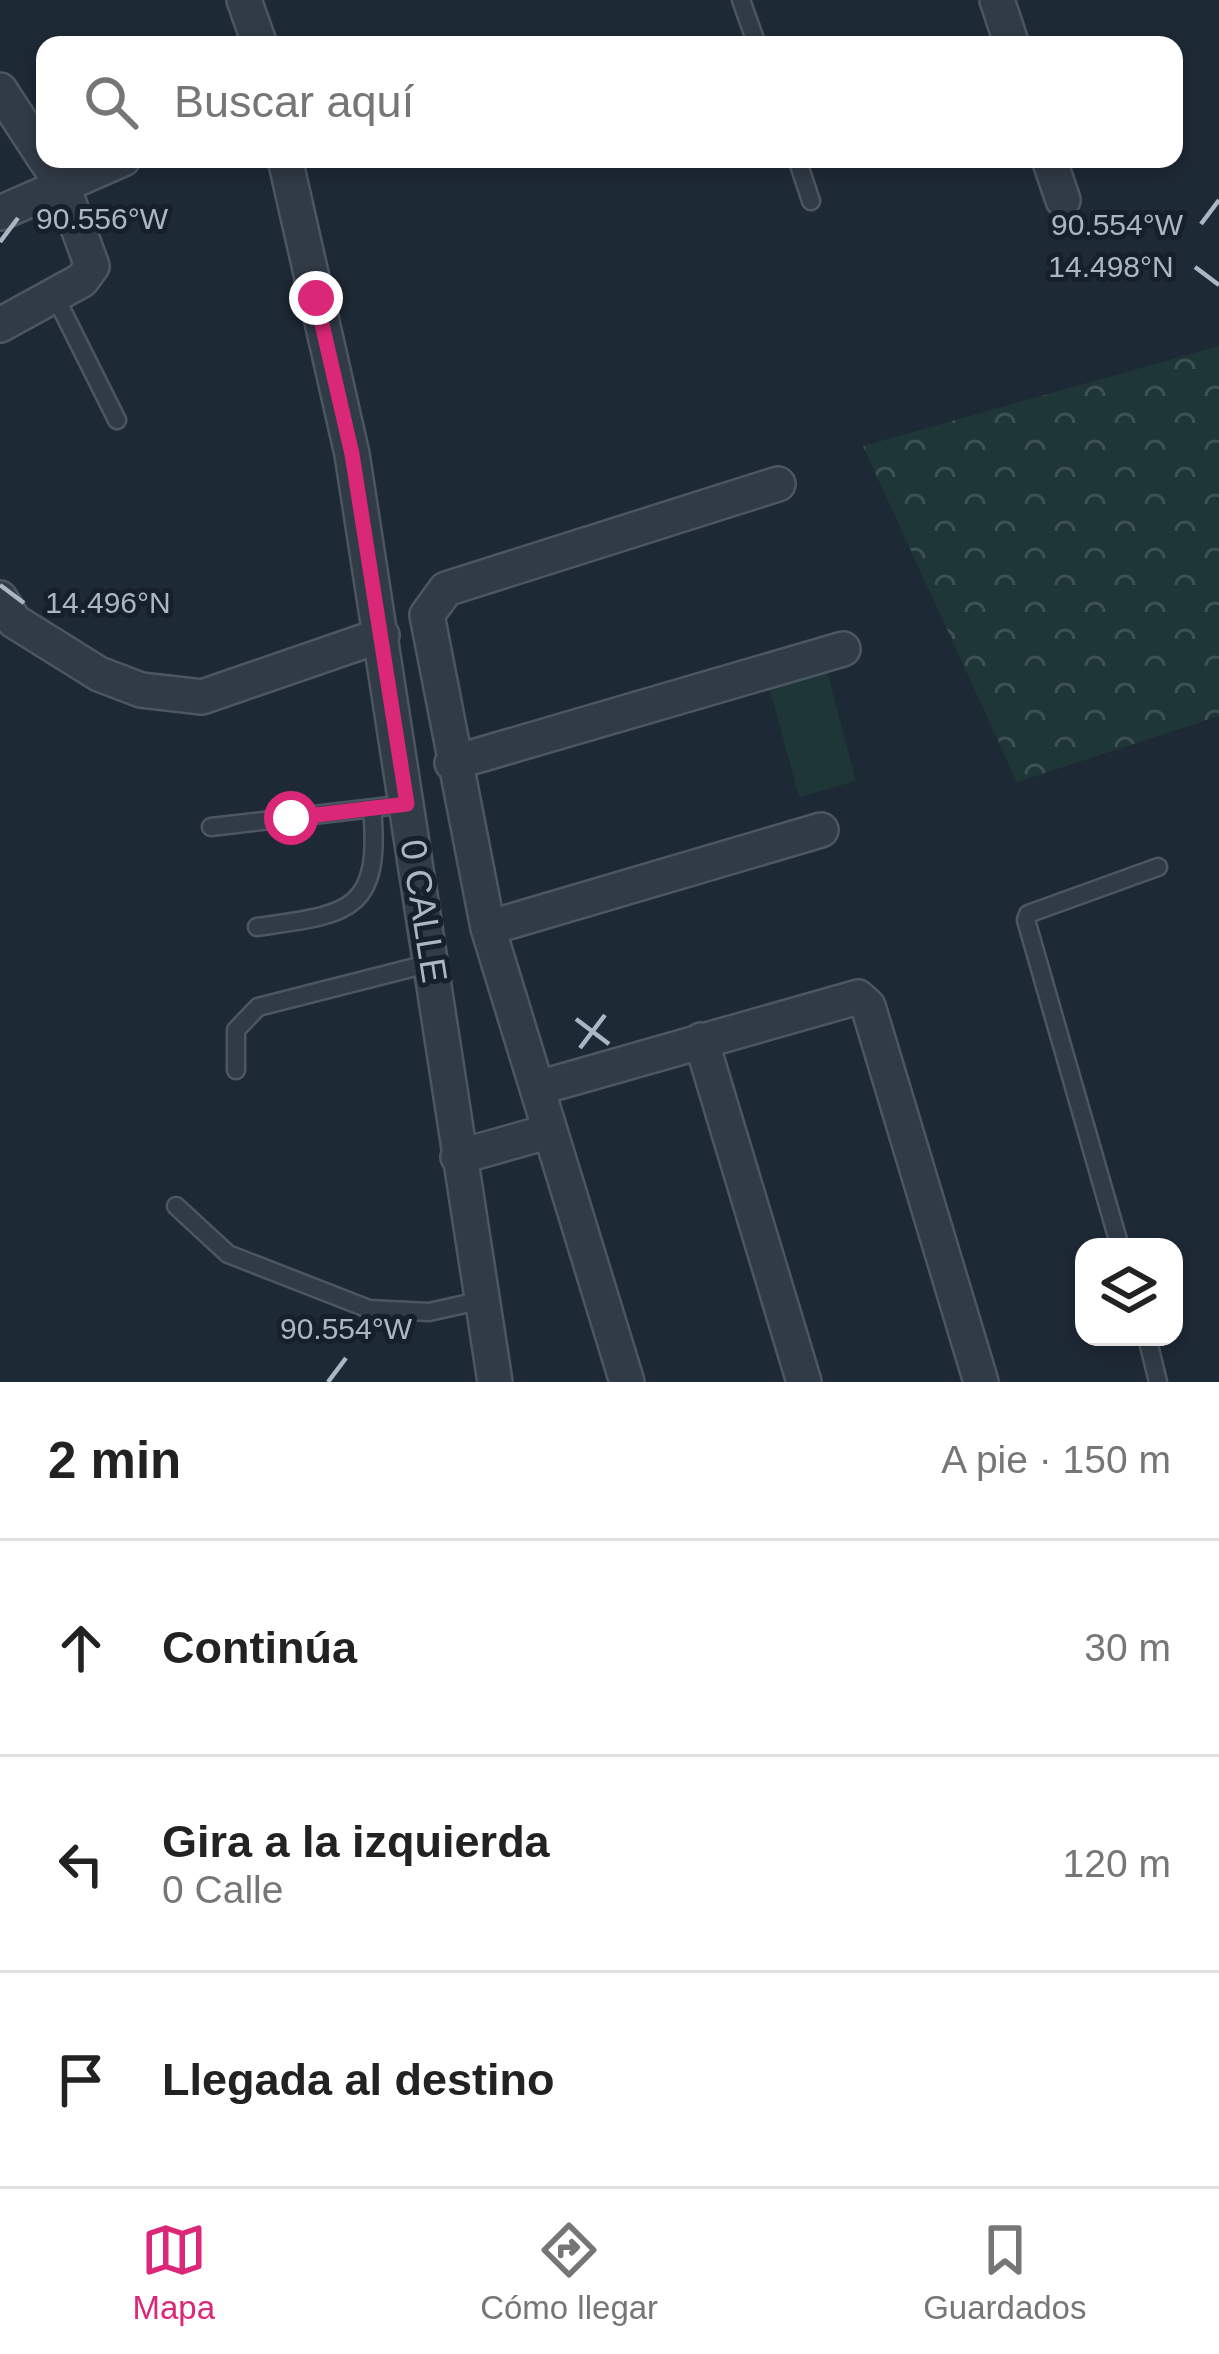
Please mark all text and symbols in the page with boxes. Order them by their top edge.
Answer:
search box [36,36,1183,168]
icon: search [78,69,144,135]
text: Buscar aquí [174,76,414,127]
text: 90.556°W [36,202,169,235]
text: 90.554°W [1051,208,1184,241]
text: 14.498°N [1048,250,1174,283]
route end [289,271,343,325]
text: 14.496°N [45,586,171,619]
route start [264,791,318,845]
street label: 0 CALLE [392,837,456,985]
map controls [1075,1238,1183,1346]
button: layers [1075,1238,1183,1346]
text: 90.554°W [280,1312,413,1345]
text: 2 min [48,1432,181,1489]
text: A pie · 150 m [941,1438,1171,1481]
icon: ahead [48,1615,114,1681]
text: Continúa [162,1622,357,1673]
text: 30 m [1084,1626,1171,1669]
text: Gira a la izquierda [162,1816,550,1867]
icon: left [48,1831,114,1897]
text: 120 m [1063,1842,1171,1885]
text: 0 Calle [162,1868,283,1911]
icon: arrive [48,2047,114,2113]
text: Llegada al destino [162,2054,555,2105]
tab: Mapa [133,2217,215,2327]
tab: Cómo llegar [480,2217,658,2327]
tab: Guardados [923,2217,1086,2327]

